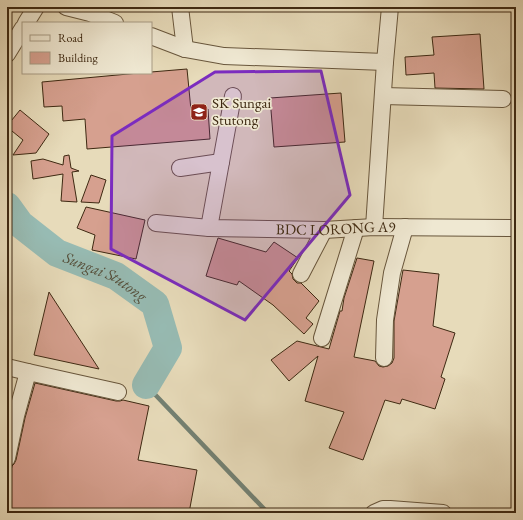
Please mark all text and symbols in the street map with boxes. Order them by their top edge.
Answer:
legend [22,22,152,74]
text: Road [58,30,84,46]
text: Building [58,50,99,66]
place label: SK Sungai Stutong [212,93,272,129]
school or university icon: SK Sungai Stutong [189,102,209,122]
street label: BDC LORONG A9 [276,217,396,239]
water label: Sungai Stutong [59,246,152,307]

